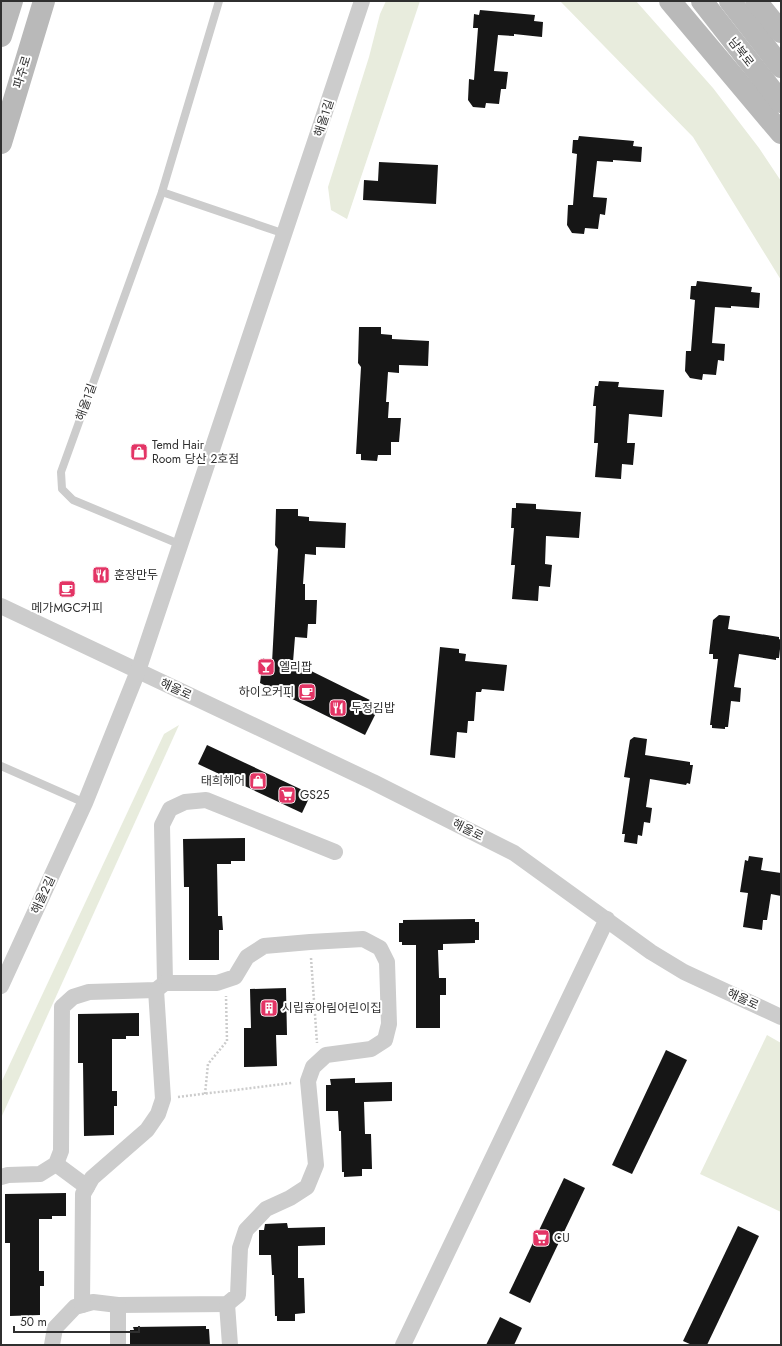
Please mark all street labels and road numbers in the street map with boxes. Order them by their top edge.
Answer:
street label: 남북로 [724,33,758,71]
street label: 파주로 [9,54,35,90]
street label: 해올1길 [309,97,339,139]
street label: 해올1길 [71,381,101,423]
street label: 해올로 [157,674,195,704]
street label: 해올로 [449,814,487,846]
street label: 해올2길 [26,873,60,917]
street label: 해올로 [724,984,762,1014]

